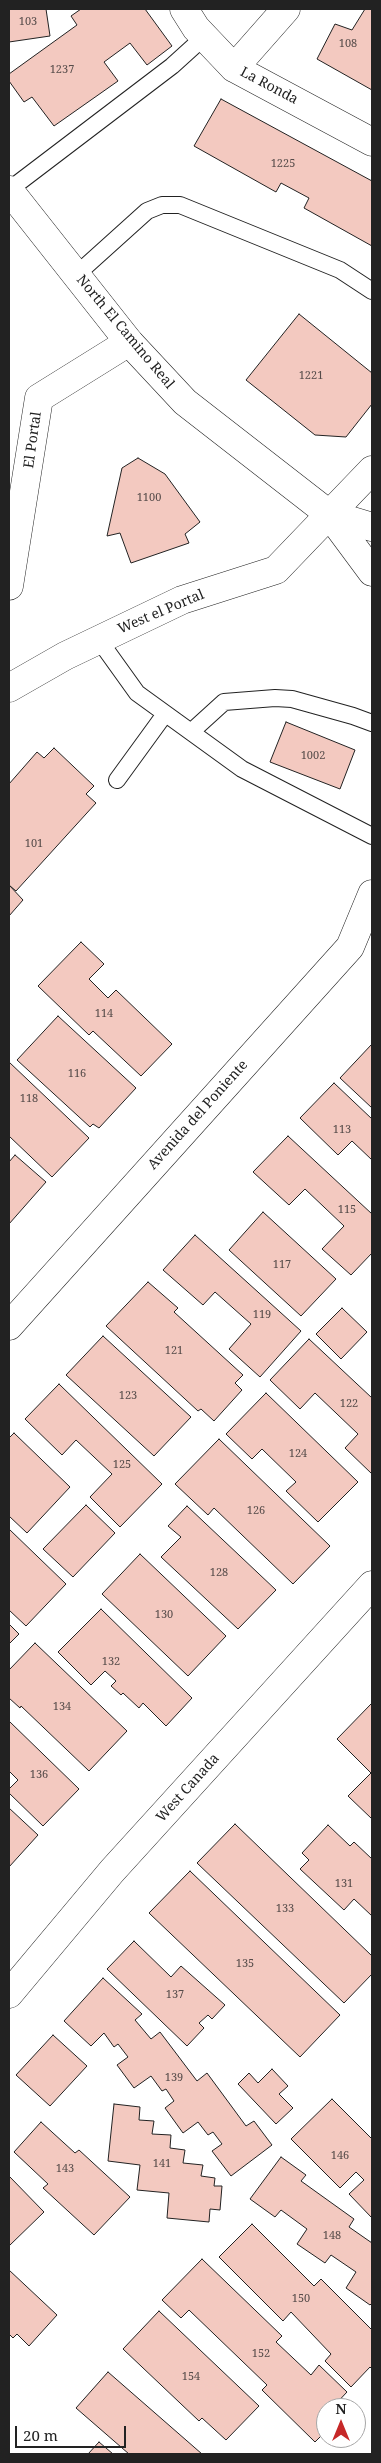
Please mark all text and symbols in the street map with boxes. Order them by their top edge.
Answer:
house number: 103 [19,15,37,29]
house number: 108 [339,37,357,51]
house number: 1237 [50,63,74,77]
street label: La Ronda [237,64,301,108]
house number: 1225 [271,157,295,171]
street label: North El Camino Real [72,272,178,392]
house number: 1221 [299,369,323,383]
street label: El Portal [21,411,45,469]
house number: 1100 [137,491,161,505]
street label: West el Portal [115,586,207,638]
house number: 1002 [301,749,325,763]
house number: 101 [25,837,43,851]
house number: 114 [95,1007,113,1021]
street label: Avenida del Poniente [144,1057,252,1173]
house number: 116 [68,1067,86,1081]
house number: 118 [20,1092,38,1106]
house number: 113 [333,1123,351,1137]
house number: 115 [338,1203,356,1217]
house number: 117 [273,1258,291,1272]
house number: 119 [253,1308,271,1322]
house number: 121 [165,1344,183,1358]
house number: 123 [119,1389,137,1403]
house number: 122 [340,1397,358,1411]
house number: 124 [289,1447,307,1461]
house number: 125 [113,1458,131,1472]
house number: 126 [247,1504,265,1518]
house number: 128 [210,1566,228,1580]
house number: 130 [155,1608,173,1622]
house number: 132 [102,1655,120,1669]
house number: 134 [53,1700,71,1714]
street label: West Canada [153,1750,223,1826]
house number: 136 [30,1768,48,1782]
house number: 131 [335,1877,353,1891]
house number: 133 [276,1902,294,1916]
house number: 135 [236,1957,254,1971]
house number: 137 [166,1988,184,2002]
house number: 139 [165,2071,183,2085]
house number: 146 [331,2149,349,2163]
house number: 141 [153,2157,171,2171]
house number: 143 [56,2162,74,2176]
house number: 148 [323,2229,341,2243]
house number: 150 [292,2292,310,2306]
house number: 152 [252,2347,270,2361]
house number: 154 [182,2370,200,2384]
north arrow [316,2398,366,2448]
text: N [335,2399,347,2418]
scale bar [18,2416,129,2448]
text: 20 m [23,2425,58,2445]

